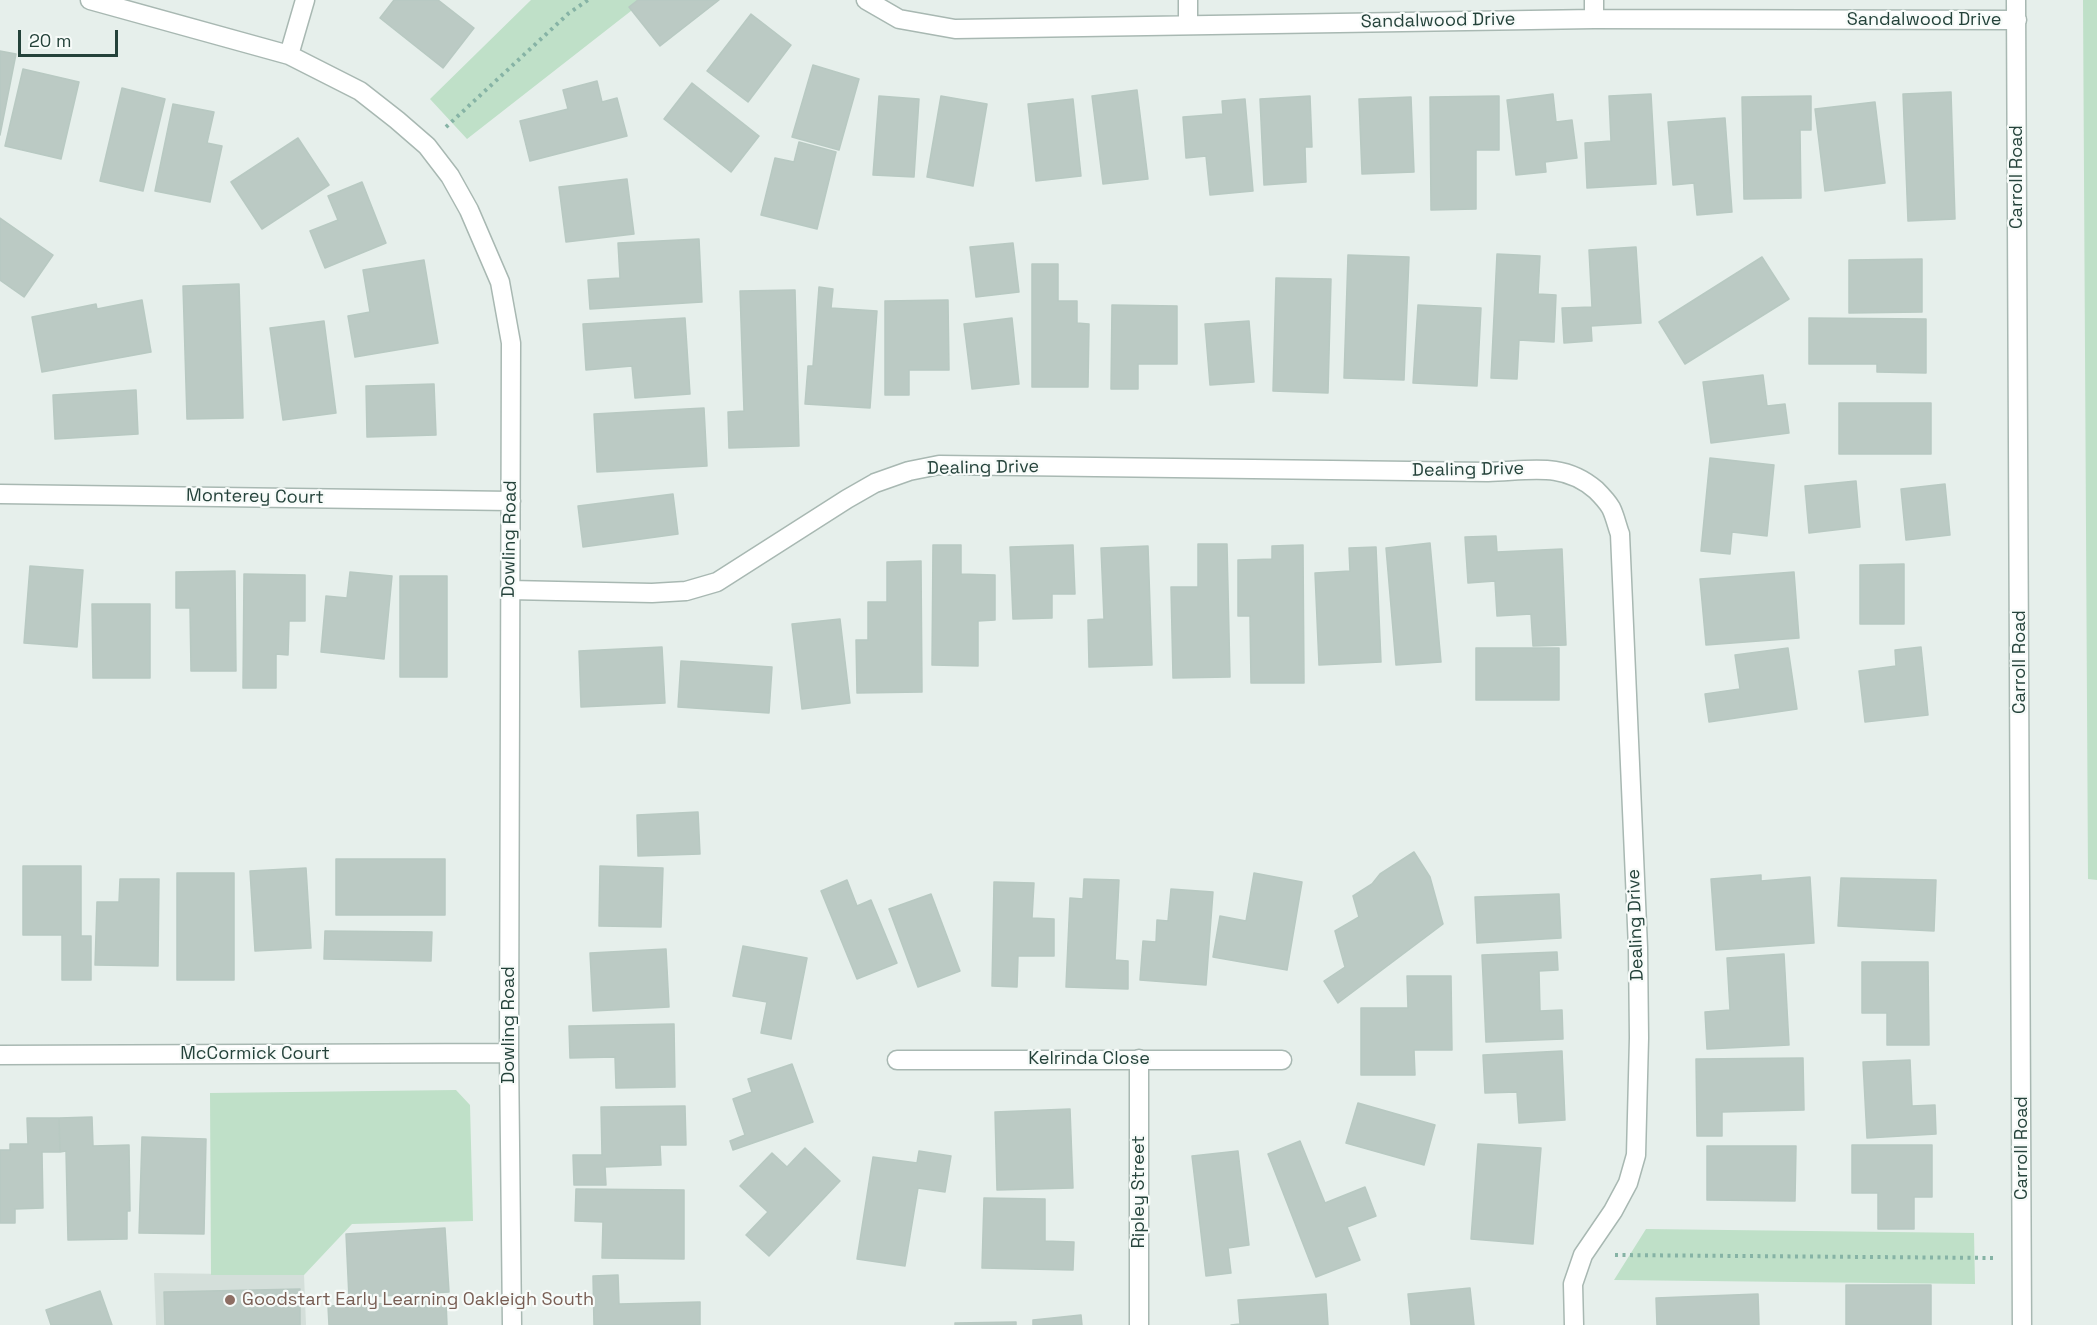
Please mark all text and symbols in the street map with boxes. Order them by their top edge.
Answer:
street label: Sandalwood Drive [1361,9,1515,33]
street label: Sandalwood Drive [1847,9,2001,31]
scale bar [21,18,122,56]
text: 20 m [29,29,72,52]
street label: Carroll Road [2006,125,2028,229]
street label: Dealing Drive [927,456,1039,480]
street label: Dealing Drive [1412,458,1524,482]
street label: Dowling Road [498,480,522,598]
street label: Monterey Court [186,485,324,509]
street label: Carroll Road [2009,610,2031,714]
street label: Dealing Drive [1623,869,1649,981]
street label: Dowling Road [498,966,520,1084]
street label: McCormick Court [180,1043,330,1065]
street label: Kelrinda Close [1028,1048,1150,1070]
street label: Carroll Road [2011,1096,2033,1200]
street label: Ripley Street [1128,1135,1150,1249]
place label: Goodstart Early Learning Oakleigh South [242,1289,594,1311]
marker: Goodstart Early Learning Oakleigh South [223,1293,237,1307]

